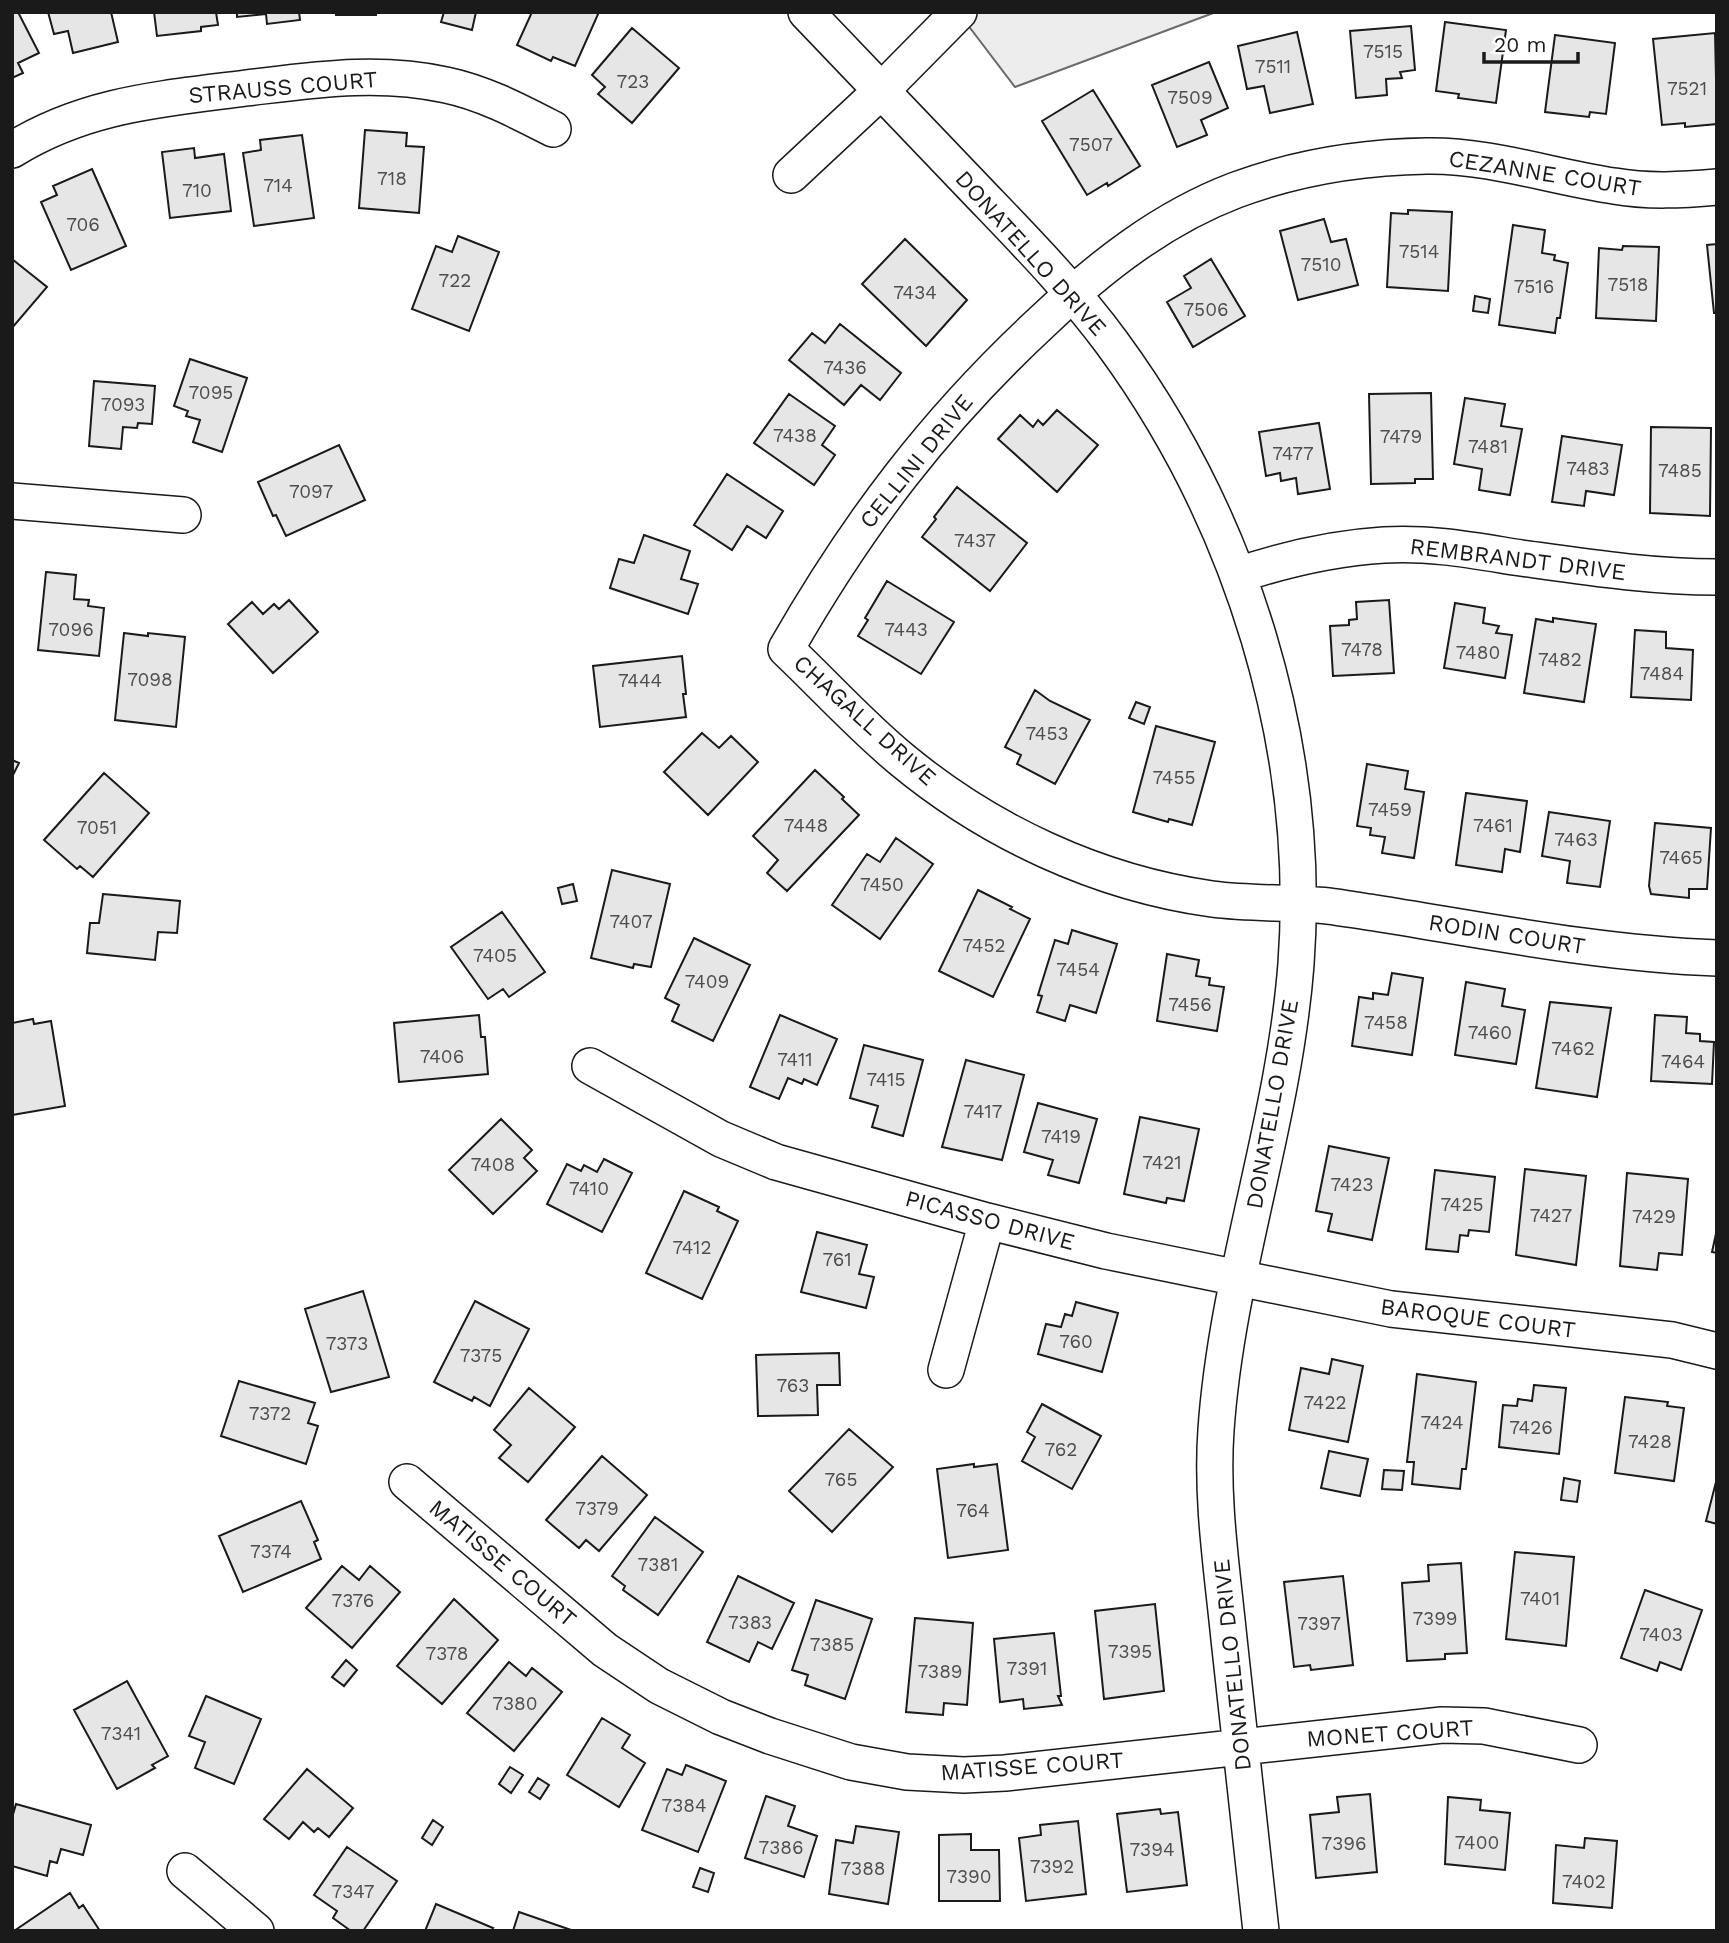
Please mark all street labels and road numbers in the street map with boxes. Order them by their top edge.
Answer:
street label: STRAUSS COURT [187,66,379,109]
street label: CEZANNE COURT [1447,145,1643,202]
street label: DONATELLO DRIVE [949,165,1112,341]
street label: CELLINI DRIVE [854,389,979,534]
street label: REMBRANDT DRIVE [1408,533,1628,586]
street label: CHAGALL DRIVE [788,649,941,791]
street label: RODIN COURT [1427,909,1587,960]
street label: DONATELLO DRIVE [1241,997,1304,1211]
street label: PICASSO DRIVE [902,1185,1078,1256]
street label: BAROQUE COURT [1379,1293,1577,1344]
street label: MATISSE COURT [424,1494,582,1633]
street label: DONATELLO DRIVE [1208,1558,1257,1772]
street label: MONET COURT [1306,1714,1475,1753]
street label: MATISSE COURT [940,1747,1125,1786]

